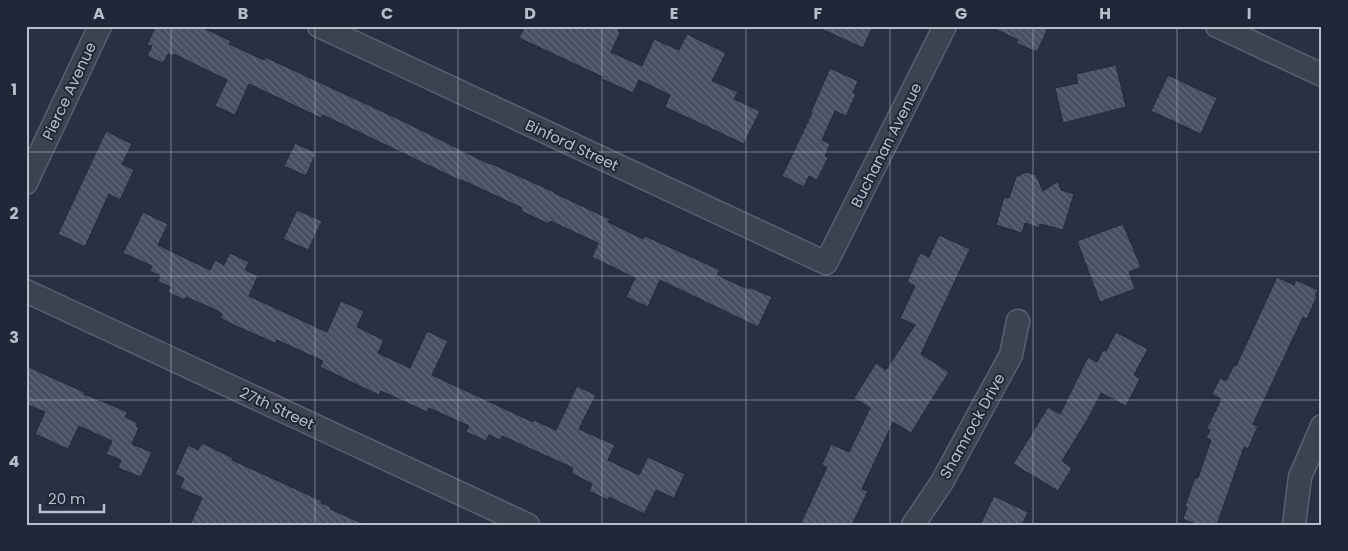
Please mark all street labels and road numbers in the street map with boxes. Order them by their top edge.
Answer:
street label: Pierce Avenue [37,39,101,143]
street label: Buchanan Avenue [845,79,927,211]
street label: Binford Street [522,114,622,176]
street label: Shamrock Drive [934,369,1010,483]
street label: 27th Street [236,382,318,434]

